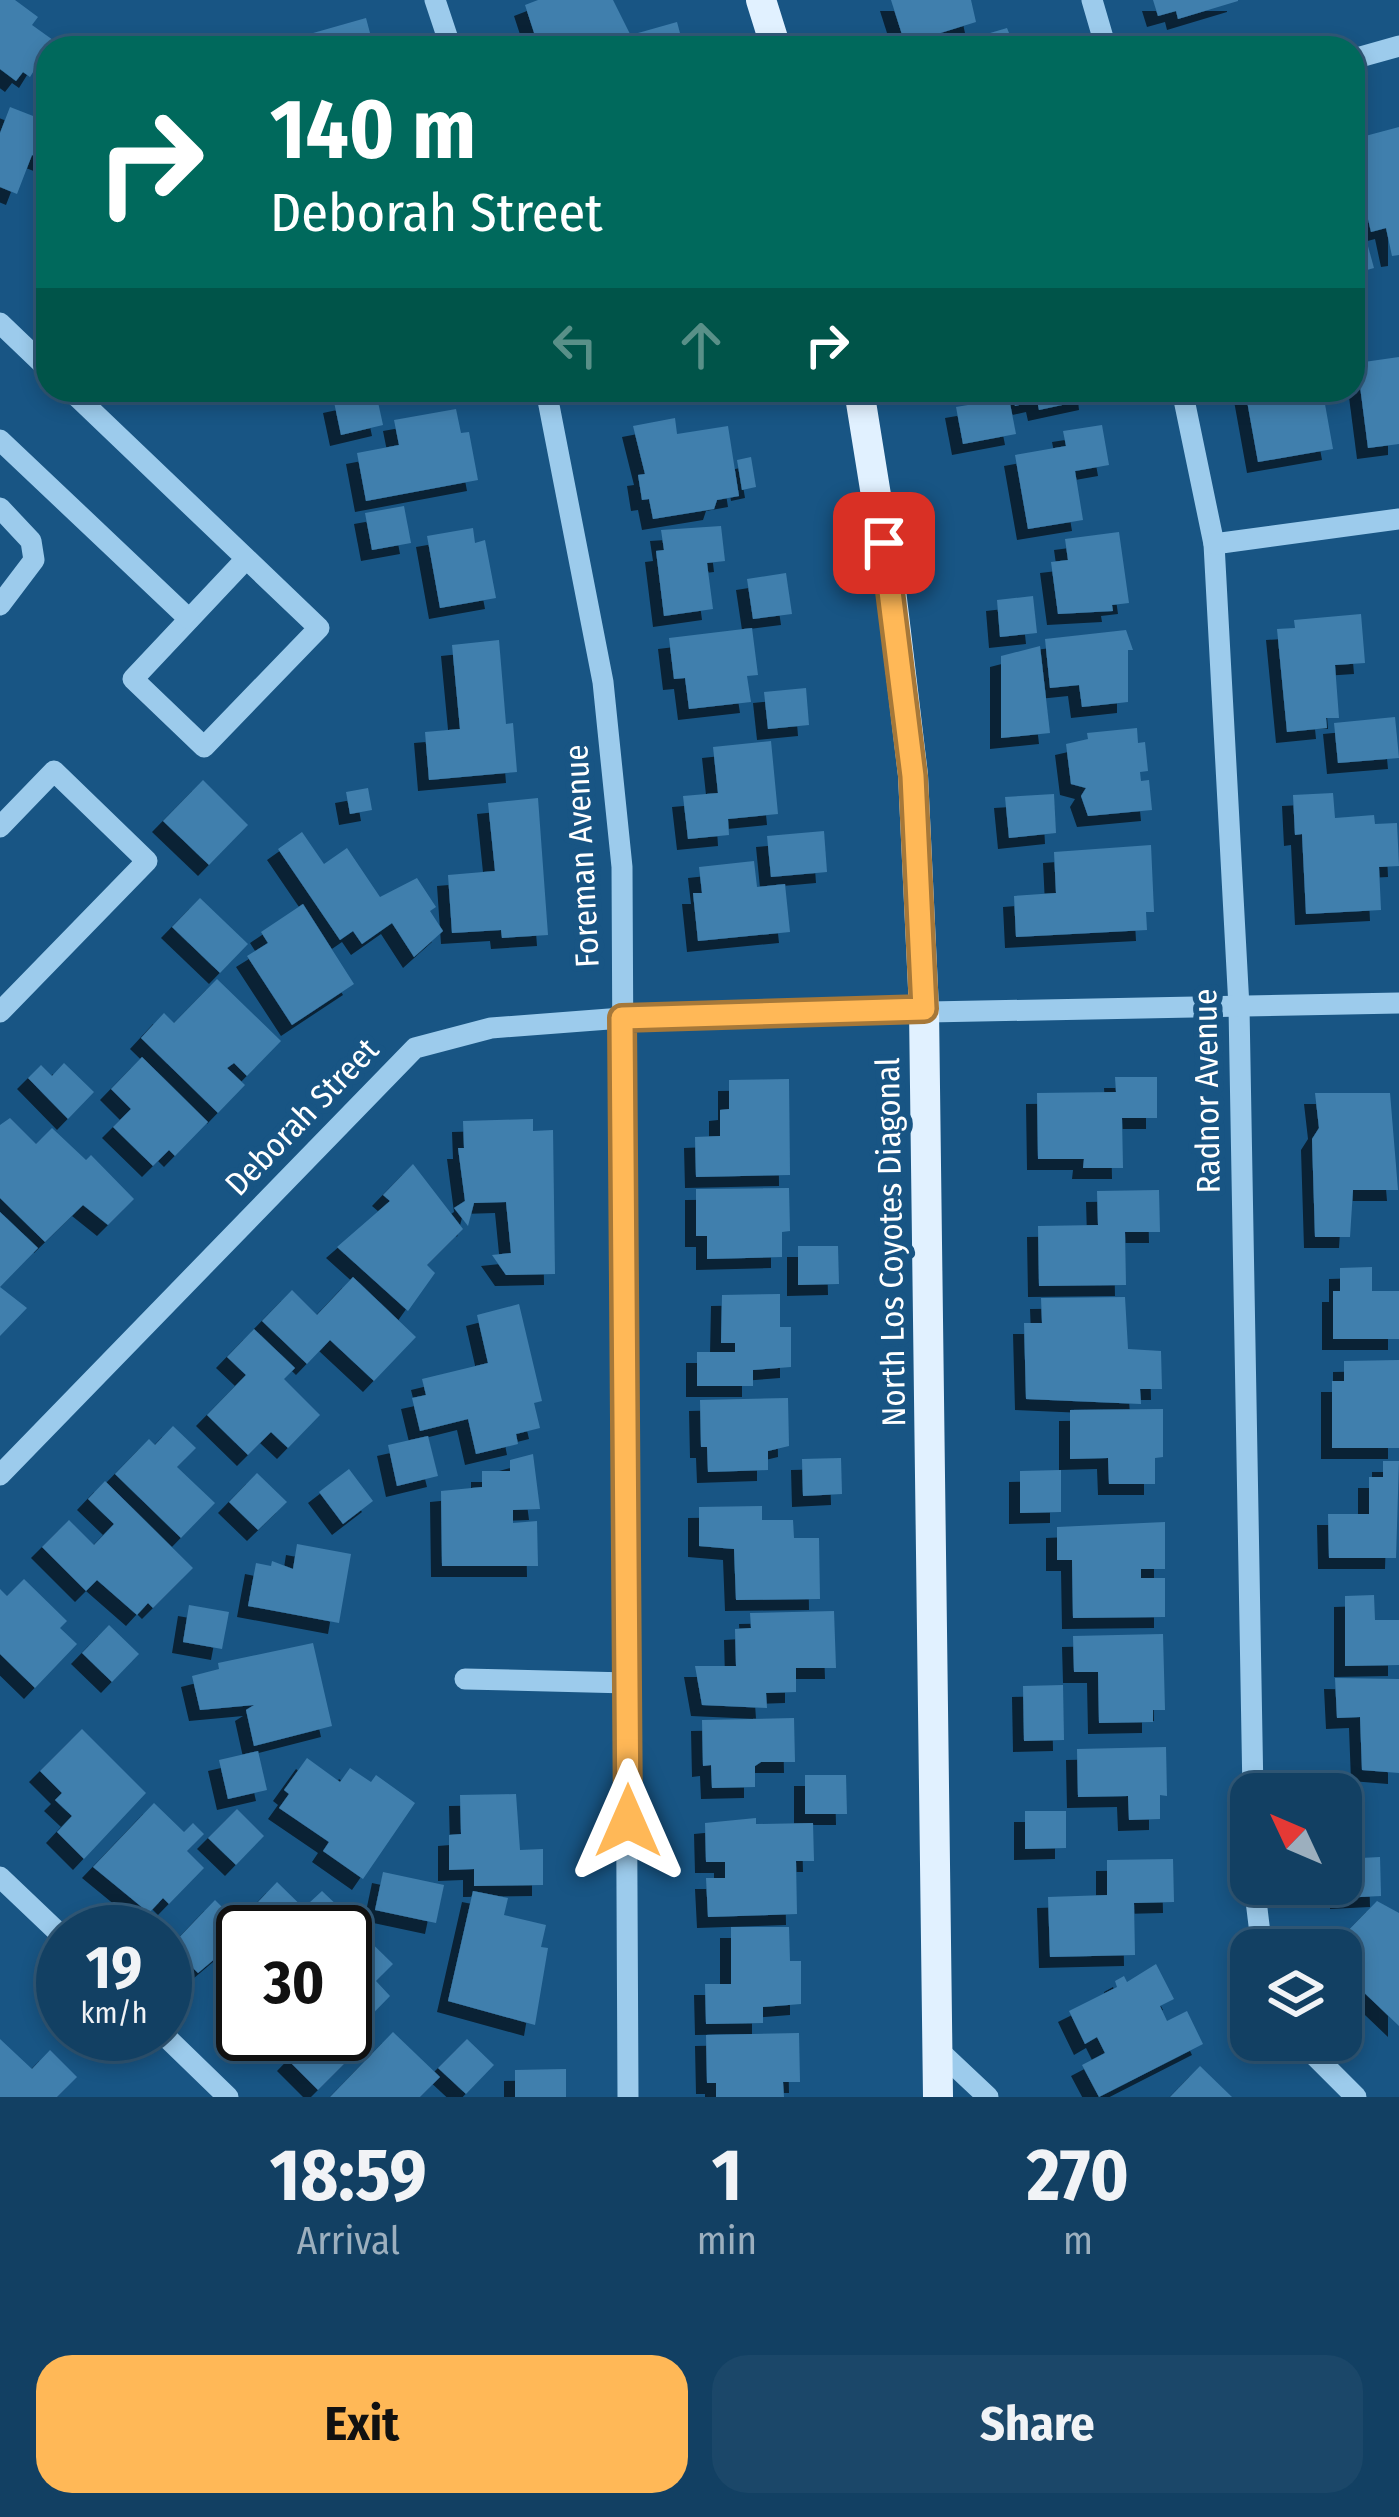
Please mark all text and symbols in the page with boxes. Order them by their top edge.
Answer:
text: 140 m [270,79,476,180]
icon: right [72,84,228,240]
text: Deborah Street [270,181,603,245]
icon: left [542,312,608,378]
icon: ahead [668,312,734,378]
icon: right [794,312,860,378]
pin [833,492,935,594]
icon: arrive [851,510,917,576]
street label: Foreman Avenue [556,743,608,969]
street label: Radnor Avenue [1185,988,1229,1194]
street label: Deborah Street [217,1030,387,1204]
street label: North Los Coyotes Diagonal [868,1057,914,1427]
position arrow [565,1758,691,1884]
north arrow [1230,1773,1362,1905]
map controls [1230,1773,1362,2061]
speed limit sign: 30 [216,1905,372,2061]
button: layers [1230,1929,1362,2061]
text: 19 [86,1932,142,2004]
text: km/h [81,1995,147,2031]
text: 18:59 [270,2133,427,2219]
text: 1 [712,2133,742,2219]
text: 270 [1027,2133,1129,2219]
text: Arrival [297,2218,400,2264]
text: min [697,2218,757,2264]
text: m [1063,2218,1093,2264]
button: Exit [36,2355,688,2493]
button: Share [712,2355,1363,2493]

